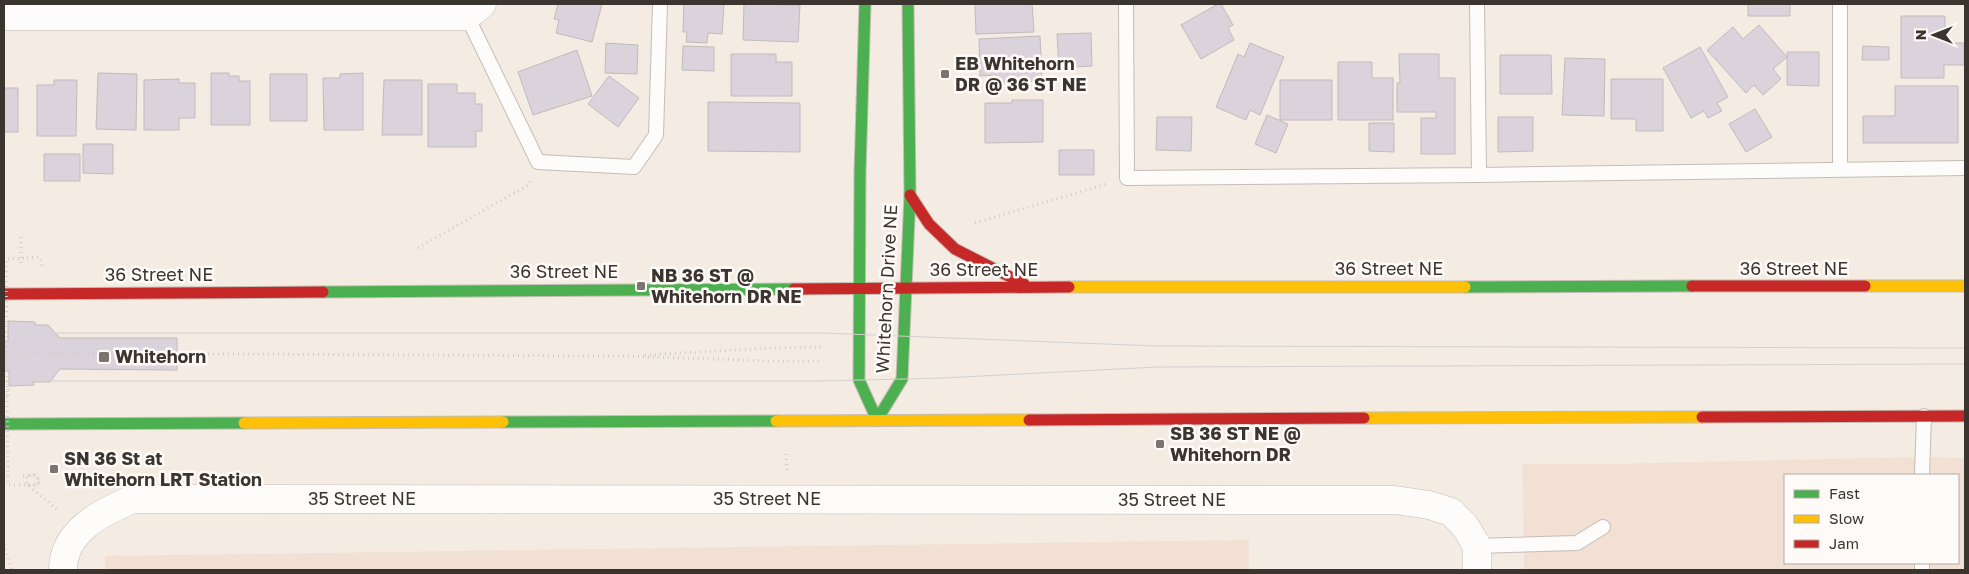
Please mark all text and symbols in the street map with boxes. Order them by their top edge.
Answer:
north arrow [1909,10,1959,60]
text: N [1912,30,1929,40]
place label: EB Whitehorn DR @ 36 ST NE [955,52,1087,95]
marker: EB Whitehorn DR @ 36 ST NE [939,68,951,80]
street label: Whitehorn Drive NE [871,204,901,374]
street label: 36 Street NE [1335,257,1443,279]
street label: 36 Street NE [1740,257,1848,279]
street label: 36 Street NE [930,258,1038,280]
street label: 36 Street NE [510,260,618,282]
street label: 36 Street NE [105,263,213,285]
place label: NB 36 ST @ Whitehorn DR NE [651,264,802,307]
marker: NB 36 ST @ Whitehorn DR NE [635,280,647,292]
place label: Whitehorn [115,345,206,367]
marker: Whitehorn [97,350,111,364]
place label: SB 36 ST NE @ Whitehorn DR [1170,422,1301,465]
marker: SB 36 ST NE @ Whitehorn DR [1154,438,1166,450]
place label: SN 36 St at Whitehorn LRT Station [64,447,262,490]
marker: SN 36 St at Whitehorn LRT Station [48,463,60,475]
legend [1784,474,1959,564]
text: Fast [1829,484,1860,502]
street label: 35 Street NE [308,487,416,509]
street label: 35 Street NE [713,487,821,509]
street label: 35 Street NE [1118,488,1226,510]
text: Slow [1829,509,1864,527]
text: Jam [1829,534,1859,552]

